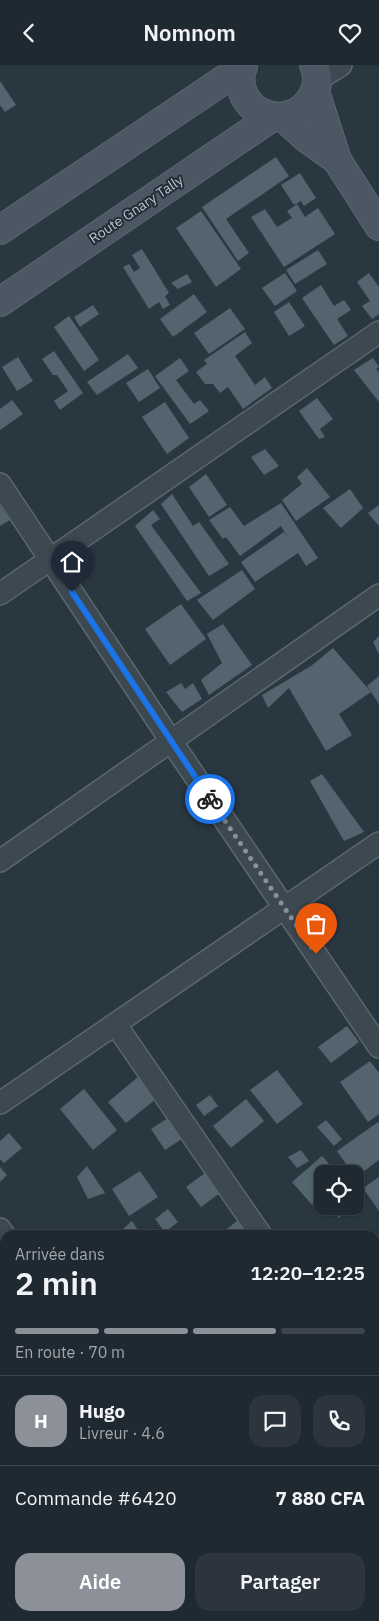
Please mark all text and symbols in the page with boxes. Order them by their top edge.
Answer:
text: Nomnom [143,18,236,47]
icon: back [15,19,43,47]
icon: heart [336,19,364,47]
street label: Route Gnary Tally [85,171,187,247]
pin [51,541,93,592]
icon: home [58,548,86,576]
courier [185,774,235,824]
icon: bike [196,785,224,813]
pin [295,903,337,954]
icon: bag [302,910,330,938]
map controls [314,1165,364,1215]
button: locate [314,1165,364,1215]
text: Arrivée dans [15,1244,105,1264]
text: 12:20–12:25 [251,1261,365,1285]
text: 2 min [15,1262,98,1304]
text: En route · 70 m [15,1342,125,1362]
button: chat [249,1395,301,1447]
button: phone [313,1395,365,1447]
text: Hugo [79,1399,125,1423]
text: H [34,1409,48,1433]
text: Livreur · 4.6 [79,1423,165,1443]
text: Commande #6420 [15,1486,177,1510]
text: 7 880 CFA [276,1486,365,1510]
button: Aide [15,1553,185,1611]
button: Partager [195,1553,365,1611]

